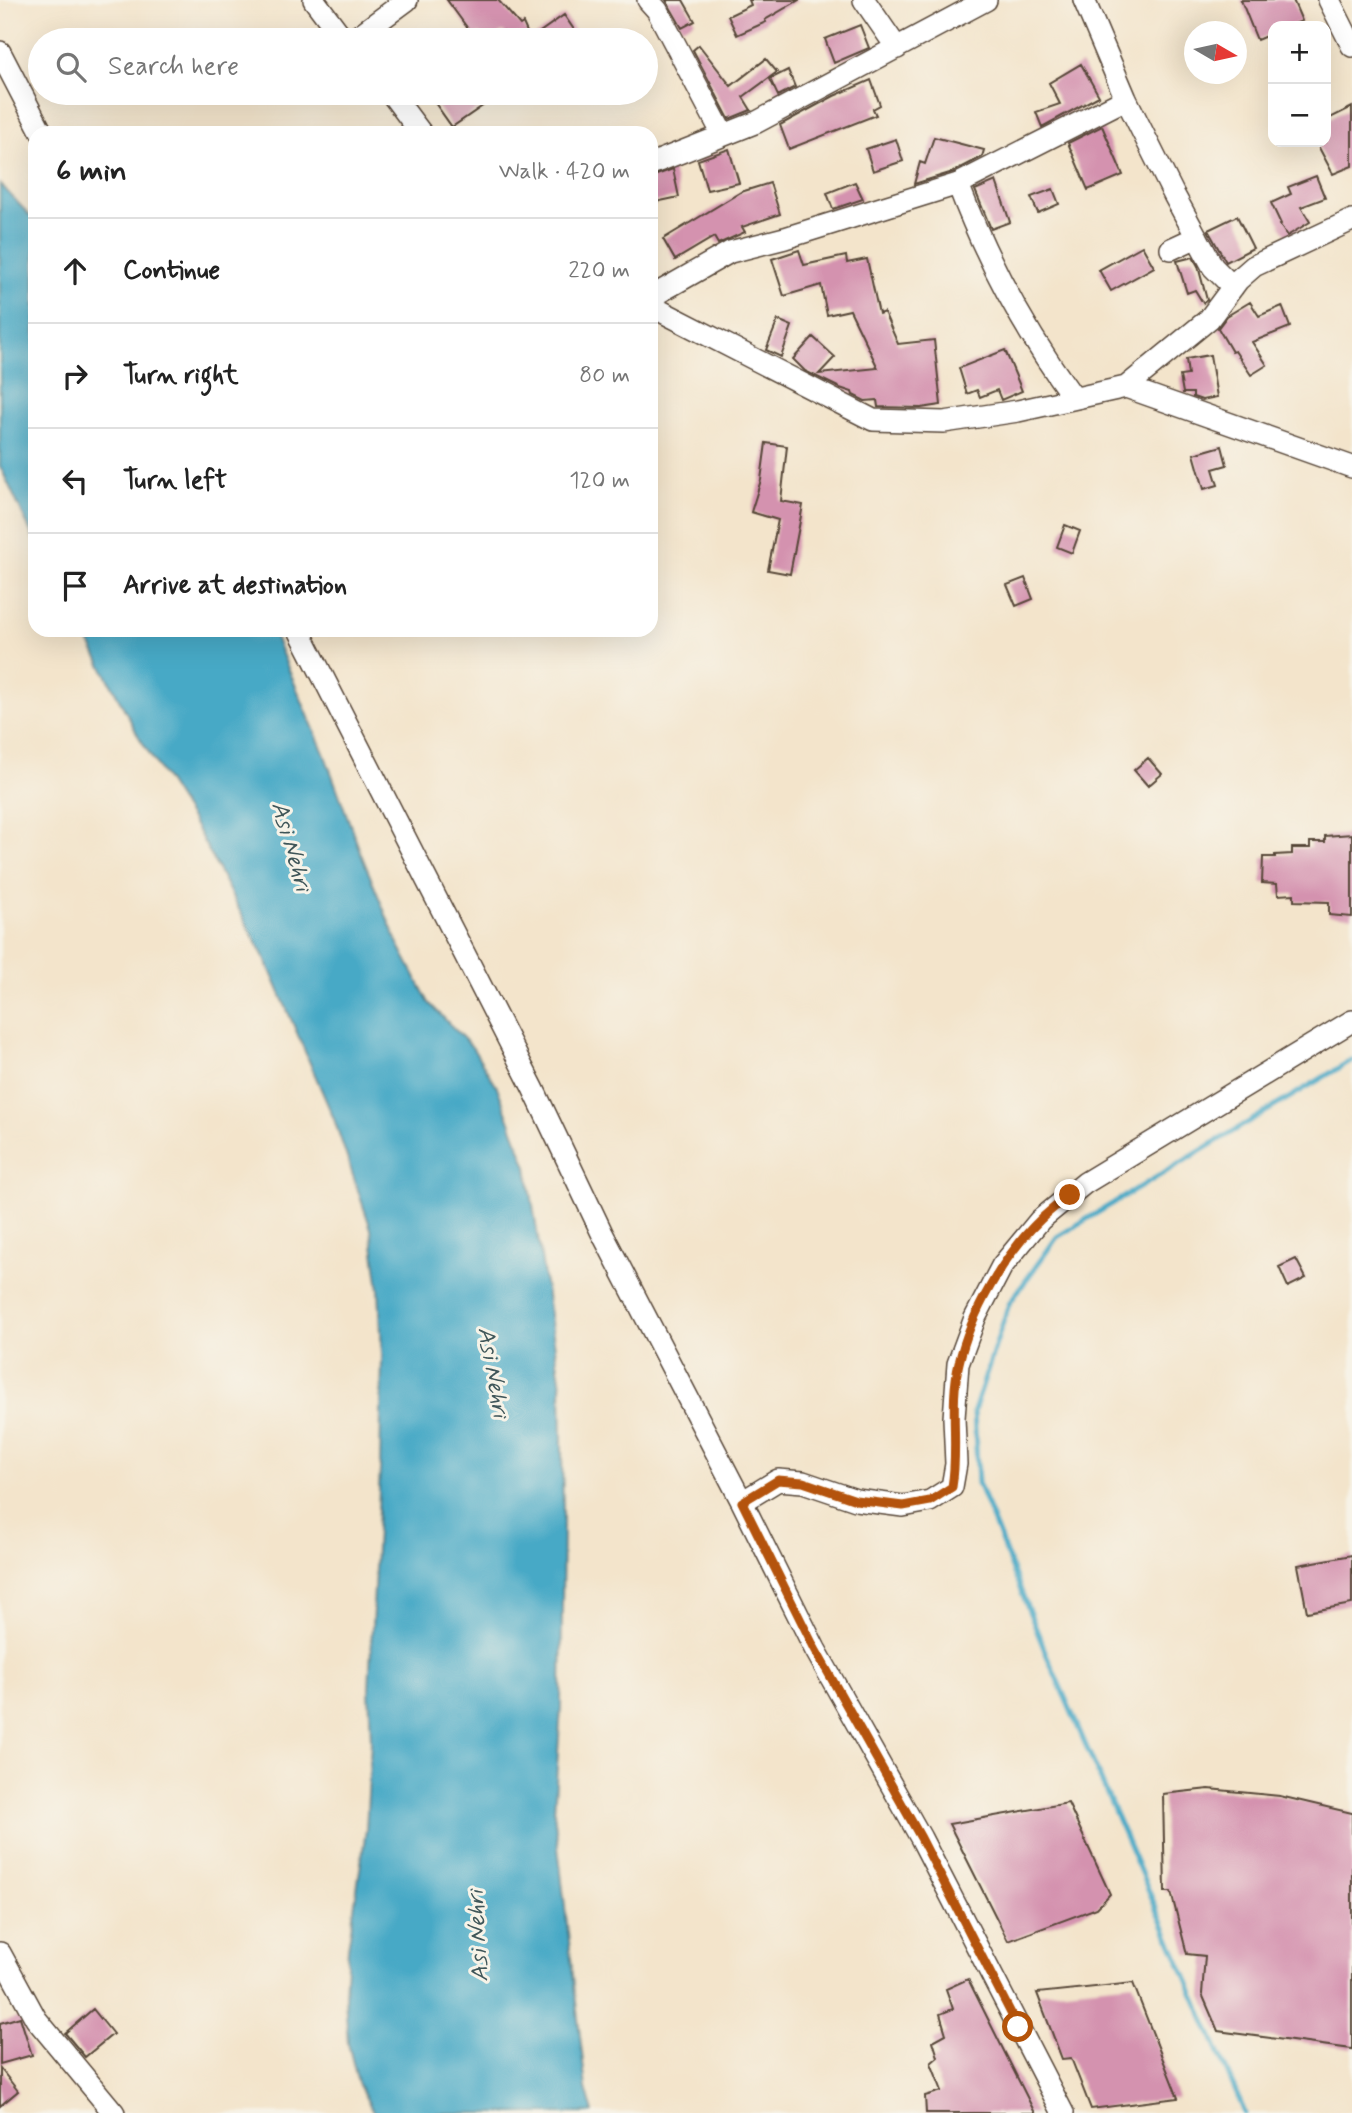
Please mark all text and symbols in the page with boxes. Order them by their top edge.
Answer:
north arrow [1184,21,1247,84]
map controls [1268,21,1331,147]
button: + [1268,21,1331,84]
search box [28,28,658,105]
icon: search [52,48,90,86]
text: Search here [108,50,239,84]
button: − [1268,84,1331,147]
text: 6 min [56,152,127,191]
text: Walk · 420 m [499,157,630,187]
icon: ahead [56,252,94,290]
text: Continue [123,254,220,288]
text: 220 m [568,256,630,286]
icon: right [56,357,94,395]
text: Turn right [123,359,239,393]
text: 80 m [579,361,630,391]
icon: left [56,462,94,500]
text: Turn left [123,464,227,498]
text: 120 m [569,466,630,496]
icon: arrive [56,567,94,605]
text: Arrive at destination [123,569,347,603]
water label: Asi Nehri [263,798,319,897]
route end [1054,1179,1085,1210]
water label: Asi Nehri [469,1324,516,1423]
water label: Asi Nehri [460,1887,496,1983]
route start [1002,2011,1033,2042]

